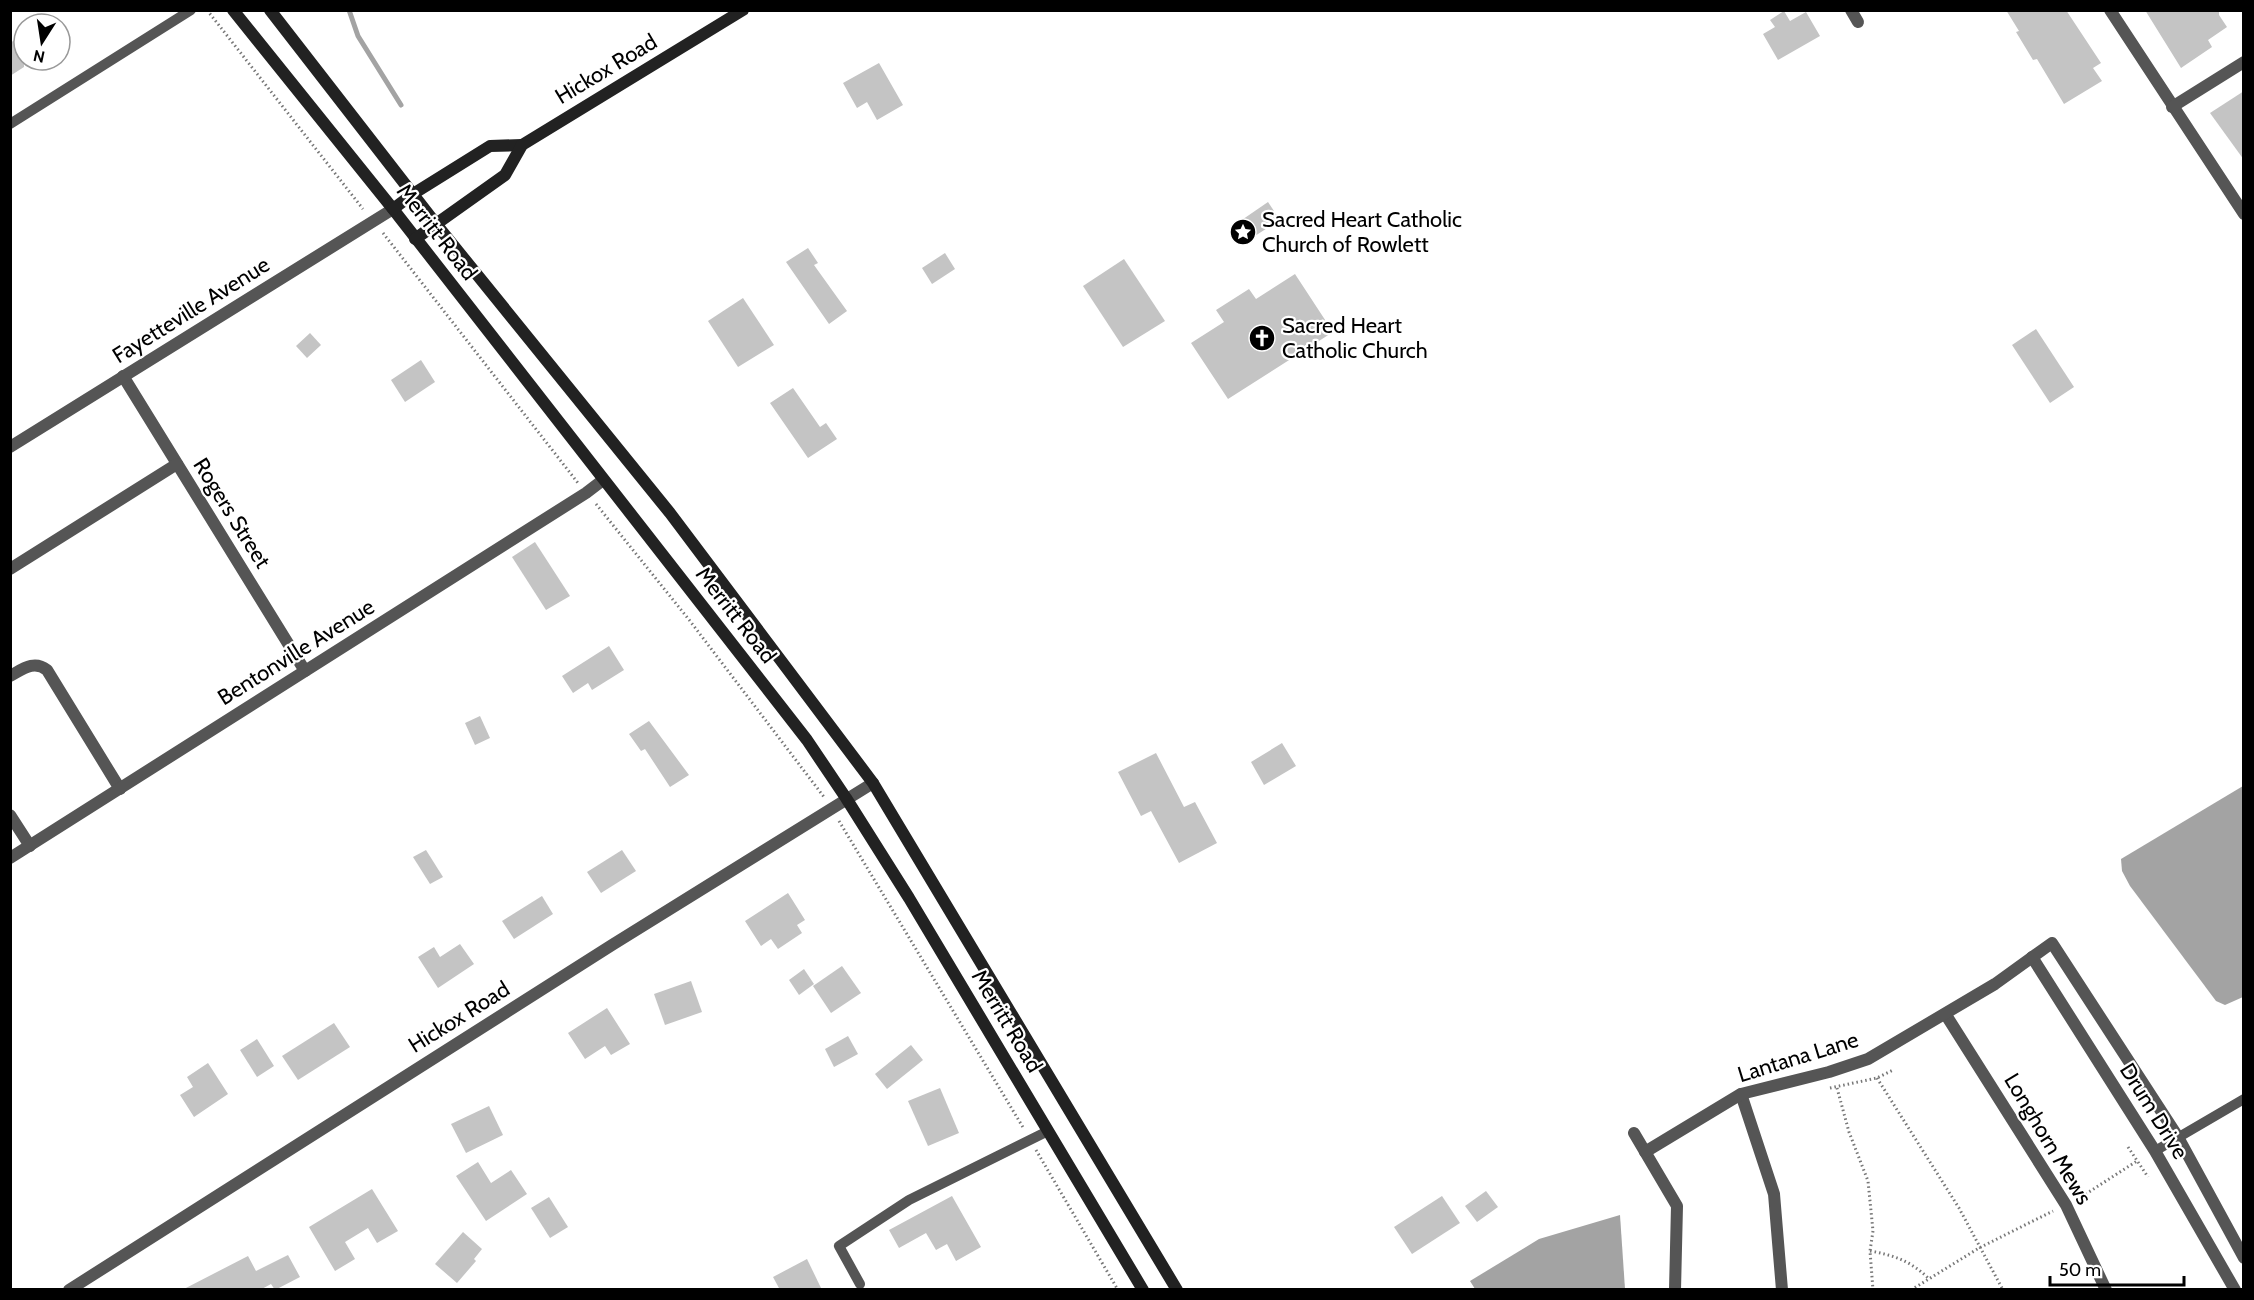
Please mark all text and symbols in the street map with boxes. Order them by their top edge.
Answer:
north arrow [12,12,72,72]
street label: Hickox Road [550,28,662,110]
text: N [31,46,46,67]
street label: Merritt Road [391,178,483,286]
place label: Sacred Heart Catholic Church of Rowlett [1262,206,1462,258]
place icon: Sacred Heart Catholic Church of Rowlett [1228,217,1258,247]
street label: Fayetteville Avenue [107,251,275,369]
place label: Sacred Heart Catholic Church [1282,312,1428,364]
church icon: Sacred Heart Catholic Church [1247,323,1277,353]
street label: Rogers Street [188,453,277,574]
street label: Merritt Road [690,561,782,669]
street label: Bentonville Avenue [213,593,379,711]
street label: Merritt Road [966,965,1048,1077]
street label: Hickox Road [403,975,515,1059]
street label: Lantana Lane [1734,1026,1862,1088]
street label: Drum Drive [2114,1058,2194,1164]
street label: Longhorn Mews [1998,1068,2098,1210]
scale bar [2050,1249,2184,1287]
text: 50 m [2059,1259,2101,1281]

